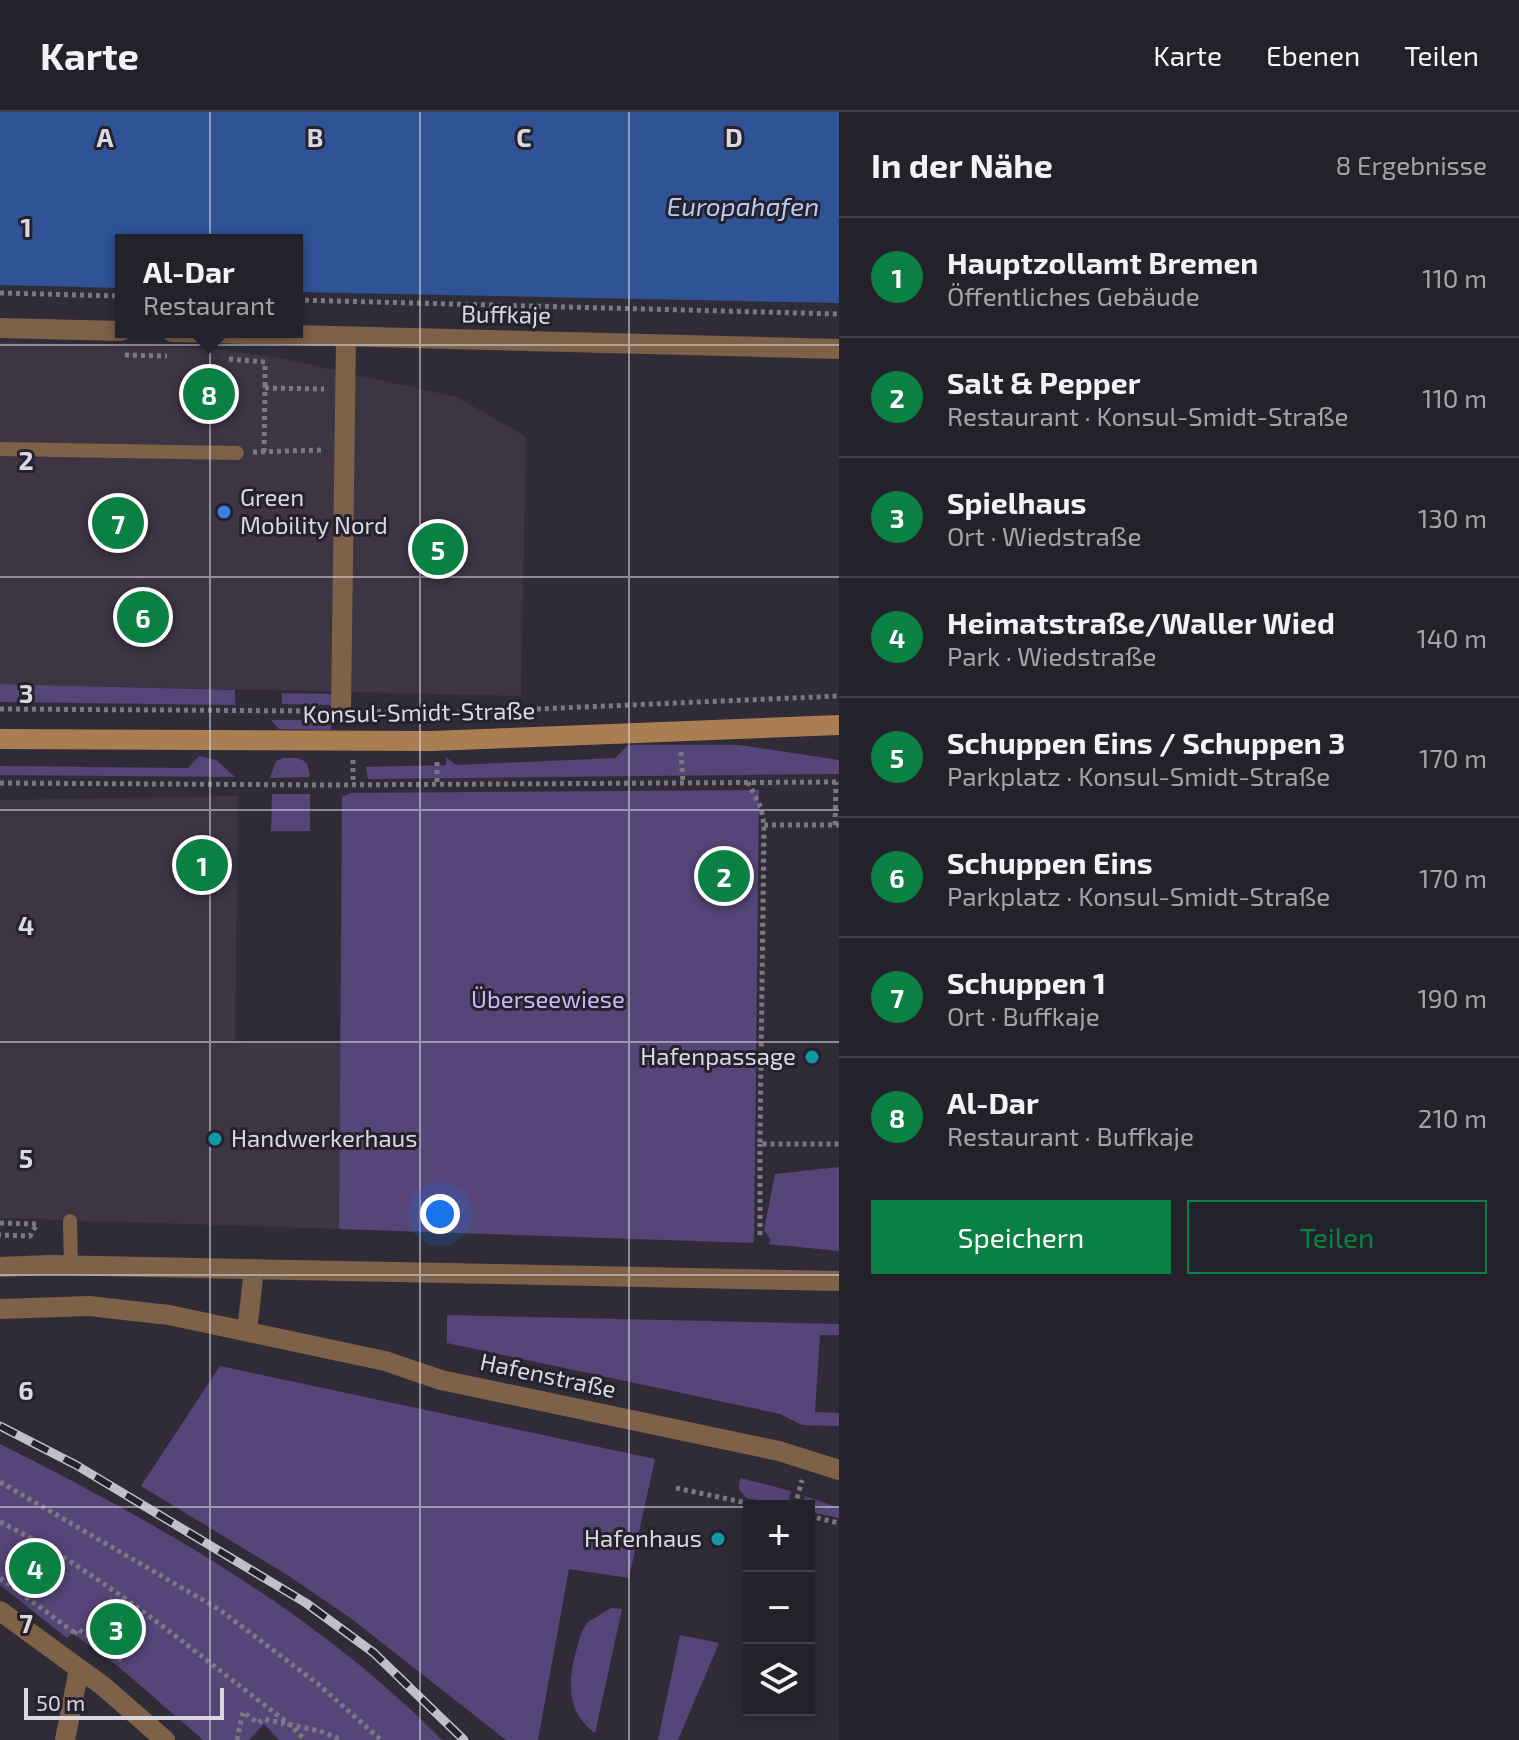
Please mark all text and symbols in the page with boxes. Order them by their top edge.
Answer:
text: Karte [40,32,139,78]
text: Karte [1153,38,1222,72]
text: Ebenen [1266,38,1360,72]
text: Teilen [1404,38,1479,72]
text: A [97,121,114,152]
text: B [307,121,323,152]
text: C [516,121,532,152]
text: D [725,121,743,152]
text: In der Nähe [871,144,1053,185]
text: 8 Ergebnisse [1335,149,1487,180]
water label: Europahafen [667,190,819,221]
text: 1 [20,211,32,242]
popup [115,234,303,338]
text: Hauptzollamt Bremen [947,244,1258,280]
text: Al-Dar [143,253,235,289]
text: 1 [891,262,903,293]
text: 110 m [1422,262,1487,293]
text: Öffentliches Gebäude [947,280,1200,311]
text: Restaurant [143,289,275,320]
street label: Buffkaje [461,298,551,329]
pin: 8 [183,364,235,424]
text: Salt & Pepper [947,364,1140,400]
text: 2 [889,382,905,413]
text: 110 m [1422,382,1487,413]
text: Restaurant · Konsul-Smidt-Straße [947,400,1349,431]
text: 2 [18,444,34,475]
place label: Green Mobility Nord [240,482,388,539]
text: Spielhaus [947,484,1086,520]
pin: 7 [92,493,144,553]
text: 3 [890,502,904,533]
text: 130 m [1418,502,1487,533]
marker: Green Mobility Nord [215,503,233,521]
pin: 5 [412,519,464,579]
text: Ort · Wiedstraße [947,520,1141,551]
pin: 6 [117,587,169,647]
text: Heimatstraße/Waller Wied [947,604,1335,640]
text: 4 [889,622,905,653]
text: 140 m [1416,622,1487,653]
text: Park · Wiedstraße [947,640,1157,671]
text: 3 [19,677,33,708]
street label: Konsul-Smidt-Straße [302,695,536,728]
text: Schuppen Eins / Schuppen 3 [947,724,1345,760]
text: 5 [890,742,904,773]
text: 170 m [1419,742,1487,773]
text: Parkplatz · Konsul-Smidt-Straße [947,760,1330,791]
pin: 1 [176,835,228,895]
text: Schuppen Eins [947,844,1153,880]
pin: 2 [698,846,750,906]
text: 6 [889,862,905,893]
text: 170 m [1419,862,1487,893]
text: Parkplatz · Konsul-Smidt-Straße [947,880,1330,911]
text: 4 [18,909,34,940]
text: Schuppen 1 [947,964,1106,1000]
text: 7 [890,982,904,1013]
text: 190 m [1418,982,1487,1013]
park label: Überseewiese [471,984,625,1013]
text: Ort · Buffkaje [947,1000,1100,1031]
place label: Hafenpassage [640,1041,796,1070]
marker: Hafenpassage [803,1048,821,1066]
text: Al-Dar [947,1084,1039,1120]
text: 8 [889,1102,905,1133]
text: 210 m [1418,1102,1487,1133]
text: Restaurant · Buffkaje [947,1120,1194,1151]
place label: Handwerkerhaus [231,1123,417,1152]
marker: Handwerkerhaus [206,1130,224,1148]
text: 5 [19,1142,33,1173]
your location [420,1194,460,1234]
button: Speichern [871,1200,1171,1274]
button: Teilen [1187,1200,1487,1274]
street label: Hafenstraße [478,1346,619,1403]
text: 6 [18,1374,34,1405]
map controls [743,1500,815,1716]
button: + [743,1500,815,1572]
place label: Hafenhaus [584,1523,702,1552]
marker: Hafenhaus [709,1530,727,1548]
pin: 4 [9,1538,61,1598]
button: − [743,1572,815,1644]
pin: 3 [90,1599,142,1659]
text: 7 [19,1607,33,1638]
button: layers [743,1644,815,1716]
scale bar [24,1684,224,1720]
text: 50 m [36,1689,85,1715]

